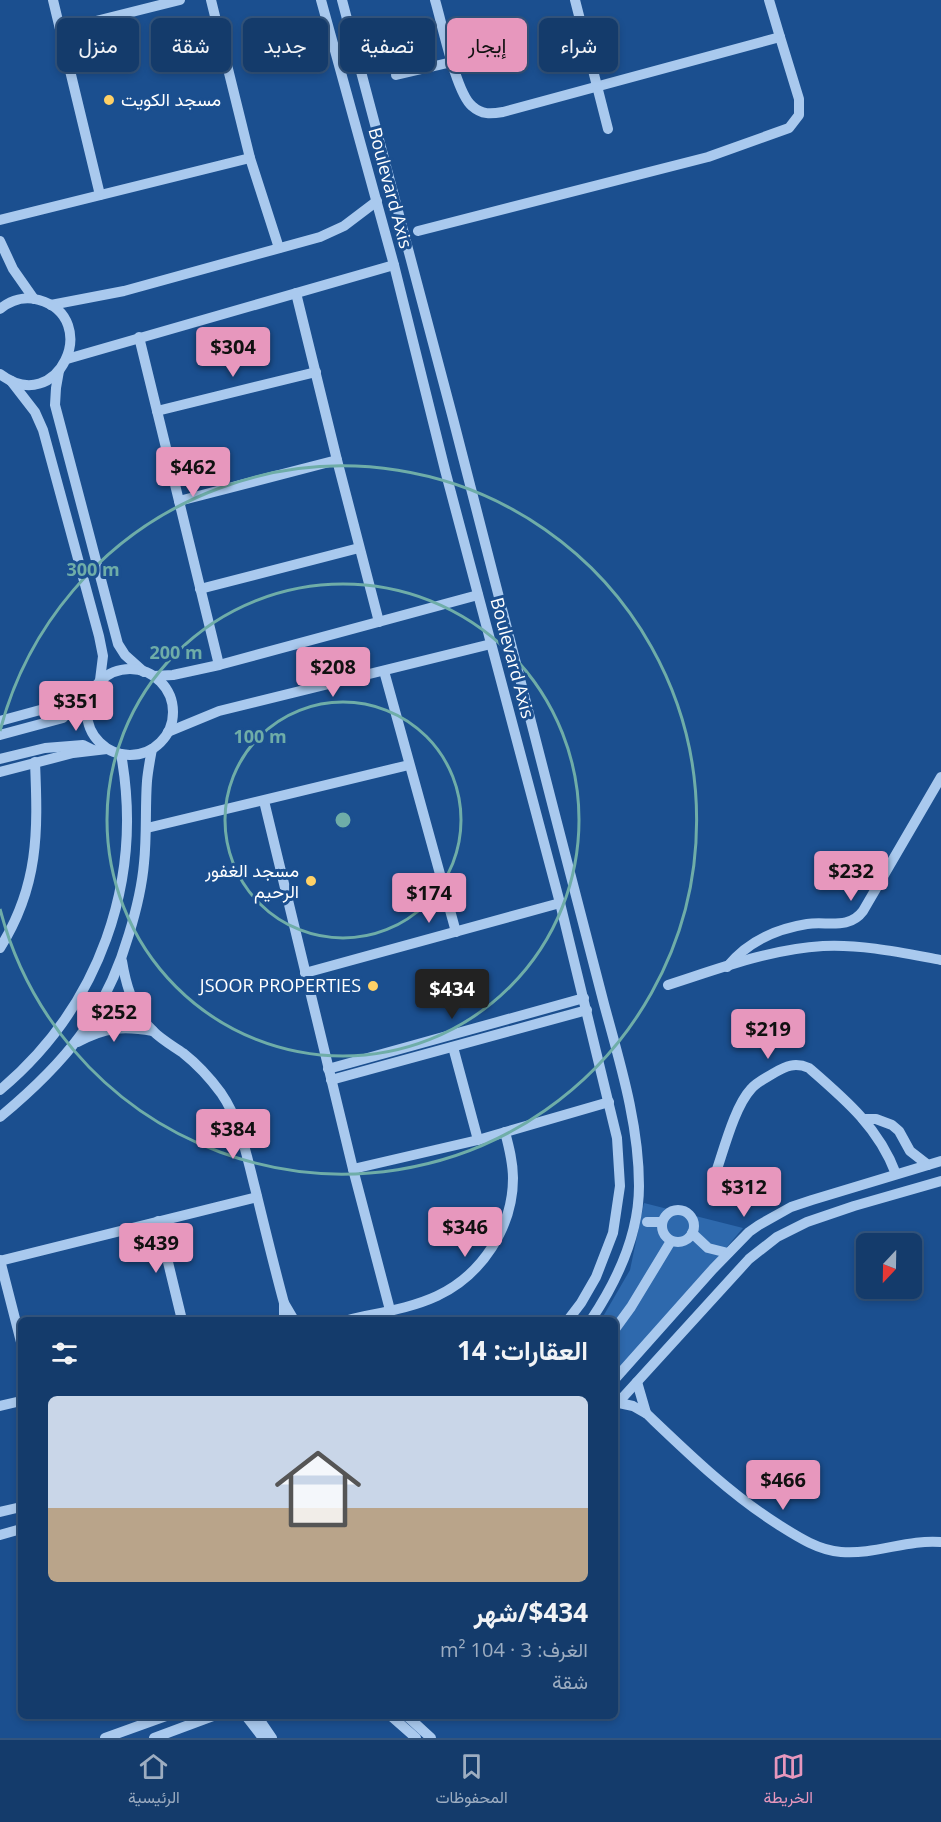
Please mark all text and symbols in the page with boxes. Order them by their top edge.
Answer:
chip: منزل [57,18,139,72]
chip: شقة [151,18,231,72]
chip: جديد [243,18,328,72]
chip: تصفية [340,18,435,72]
chip: إيجار [447,18,527,72]
chip: شراء [539,18,618,72]
place label: مسجد الكويت [121,87,221,111]
marker: مسجد الكويت [102,93,116,107]
street label: Boulevard Axis [363,125,419,251]
pin: $304 [197,327,269,378]
text: $304 [210,333,256,360]
pin: $462 [157,447,229,498]
text: $462 [170,453,216,480]
text: 300 m [66,557,120,581]
street label: Boulevard Axis [485,595,541,721]
text: 200 m [149,640,203,664]
pin: $208 [297,647,369,698]
text: $208 [310,653,356,680]
pin: $351 [40,681,112,732]
text: $351 [53,687,99,714]
text: 100 m [233,724,287,748]
centre of rings [333,810,353,830]
pin: $232 [815,851,887,902]
text: $232 [828,857,874,884]
place label: مسجد الغفور الرحيم [204,858,299,904]
pin: $174 [393,873,465,924]
marker: مسجد الغفور الرحيم [304,874,318,888]
text: $174 [406,879,452,906]
pin: $434 [416,969,488,1020]
place label: JSOOR PROPERTIES [198,973,361,997]
text: $434 [429,975,475,1002]
marker: JSOOR PROPERTIES [366,979,380,993]
pin: $252 [78,992,150,1043]
text: $252 [91,998,137,1025]
pin: $219 [732,1009,804,1060]
text: $219 [745,1015,791,1042]
pin: $384 [197,1109,269,1160]
text: $384 [210,1115,256,1142]
pin: $312 [708,1167,780,1218]
text: $312 [721,1173,767,1200]
pin: $346 [429,1207,501,1258]
text: $346 [442,1213,488,1240]
pin: $439 [120,1223,192,1274]
text: $439 [133,1229,179,1256]
north arrow [856,1233,922,1299]
map controls [856,1233,922,1299]
text: العقارات: 14 [457,1332,588,1368]
icon: filters [48,1337,81,1370]
icon: home [264,1435,372,1543]
pin: $466 [747,1460,819,1511]
text: $466 [760,1466,806,1493]
text: $434/شهر [474,1594,588,1630]
text: الغرف: 3 · 104 m² [440,1636,588,1663]
text: شقة [552,1668,588,1695]
tab: الرئيسية [128,1750,180,1812]
tab: المحفوظات [436,1750,508,1812]
tab: الخريطة [764,1750,813,1812]

